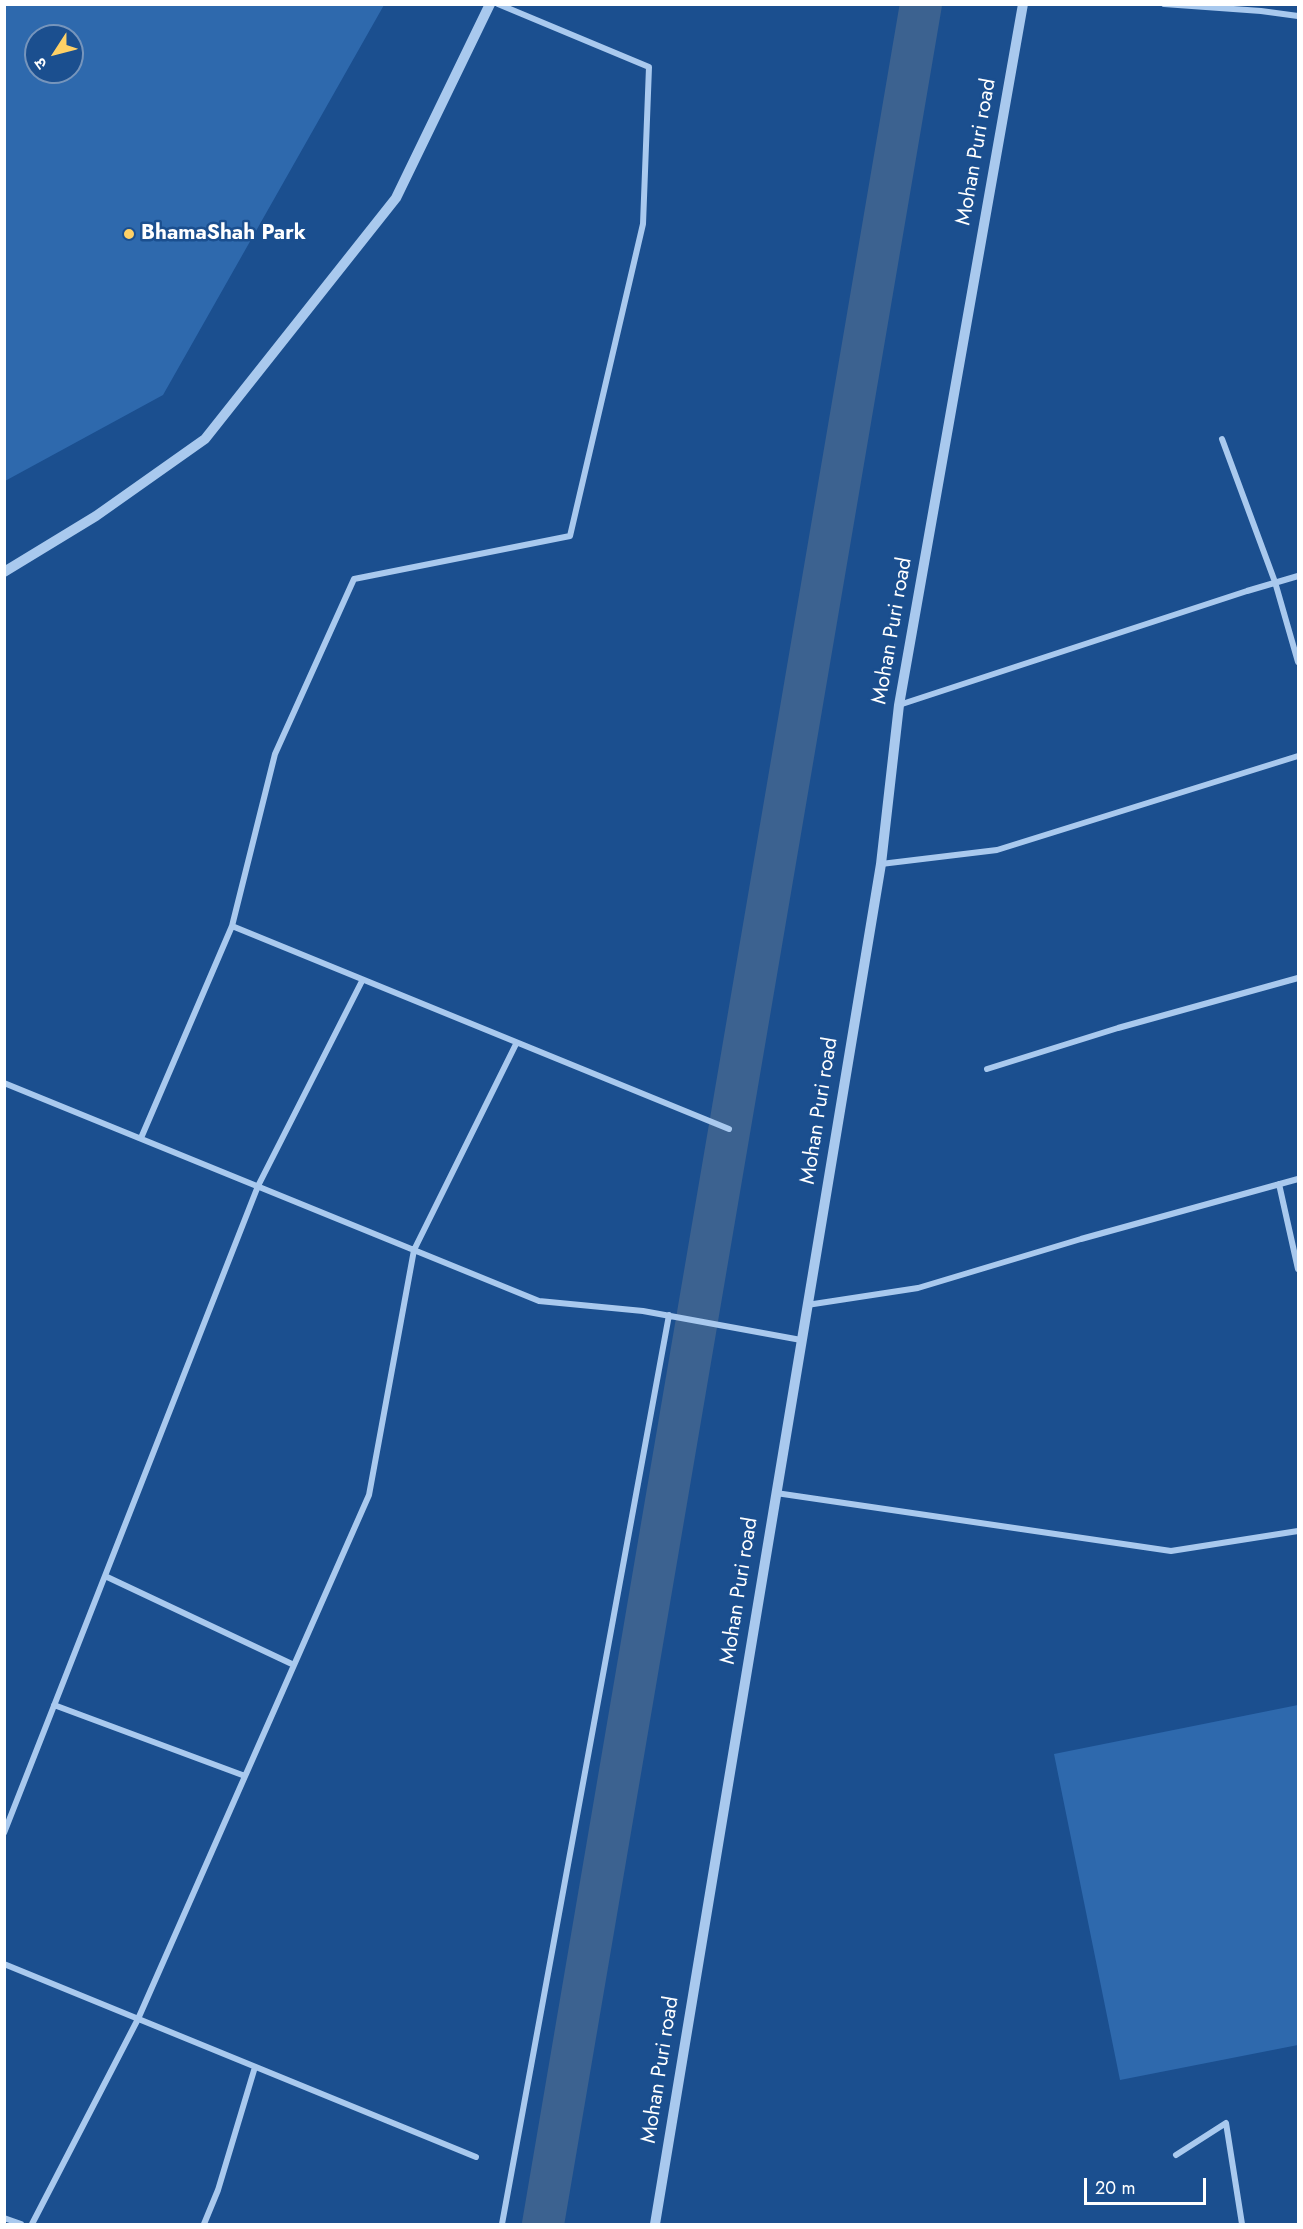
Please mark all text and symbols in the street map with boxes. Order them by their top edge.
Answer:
north arrow [24,24,84,84]
text: उ [29,53,53,74]
street label: Mohan Puri road [952,77,1002,227]
place label: BhamaShah Park [141,221,306,247]
marker: BhamaShah Park [122,227,136,241]
street label: Mohan Puri road [868,556,918,706]
street label: Mohan Puri road [796,1036,844,1186]
street label: Mohan Puri road [716,1516,764,1666]
street label: Mohan Puri road [637,1995,685,2145]
scale bar [1087,2166,1208,2204]
text: 20 m [1095,2175,1135,2201]

